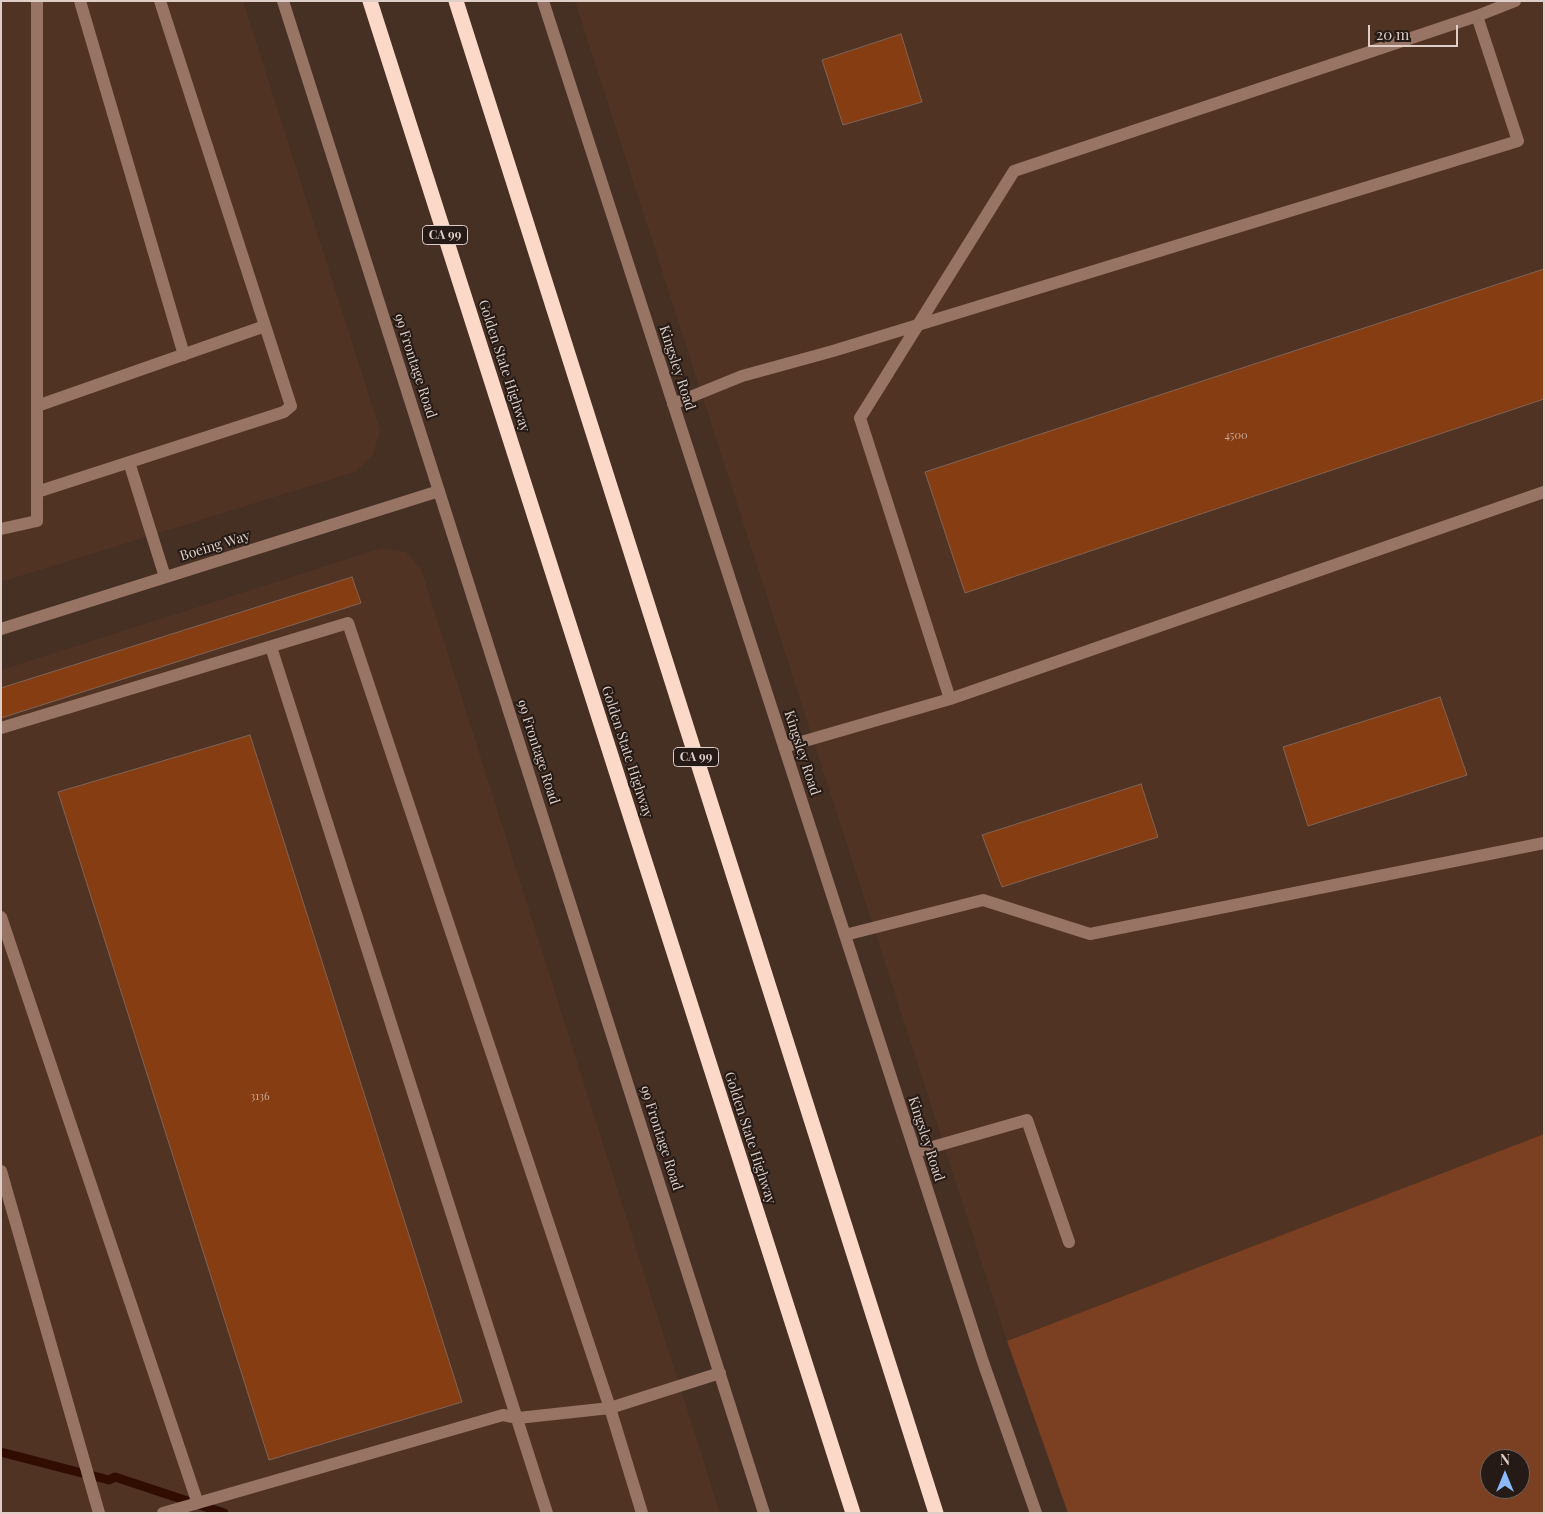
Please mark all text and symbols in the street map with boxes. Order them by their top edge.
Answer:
scale bar [1370,15,1460,47]
text: 20 m [1376,24,1409,44]
road number: CA 99 [422,226,468,244]
street label: Golden State Highway [475,298,533,434]
street label: 99 Frontage Road [390,311,440,421]
street label: Kingsley Road [655,323,699,413]
house number: 4500 [1224,429,1248,443]
street label: Boeing Way [178,527,252,565]
street label: Golden State Highway [598,684,656,820]
street label: 99 Frontage Road [513,697,563,807]
street label: Kingsley Road [780,708,824,798]
road number: CA 99 [674,748,718,766]
street label: Golden State Highway [721,1070,779,1206]
street label: 99 Frontage Road [636,1083,686,1193]
house number: 3136 [250,1090,270,1104]
street label: Kingsley Road [904,1094,948,1184]
north arrow [1480,1449,1530,1499]
text: N [1500,1450,1510,1469]

